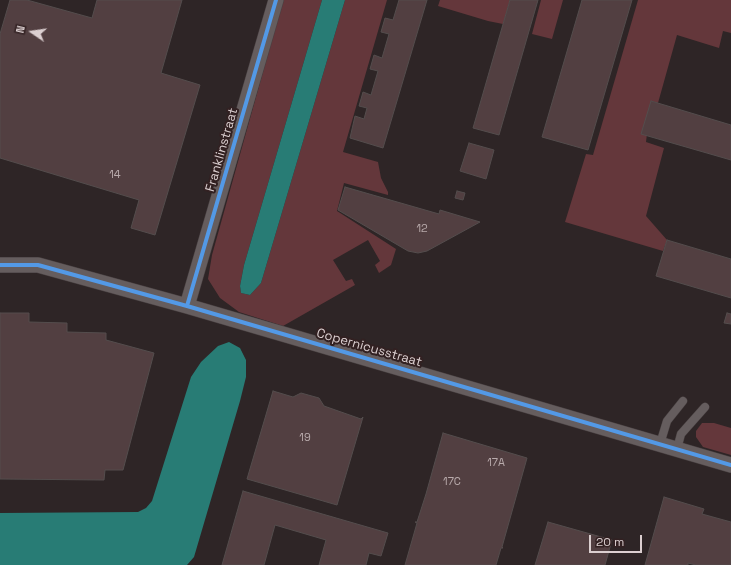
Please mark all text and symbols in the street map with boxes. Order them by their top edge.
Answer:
north arrow [12,12,52,52]
text: N [13,24,28,34]
street label: Franklinstraat [203,106,241,194]
house number: 14 [109,168,121,182]
house number: 12 [416,222,428,236]
street label: Copernicusstraat [314,325,424,371]
house number: 19 [299,431,311,445]
house number: 17A [487,456,505,470]
house number: 17C [443,475,461,489]
scale bar [591,527,644,553]
text: 20 m [596,534,624,550]

